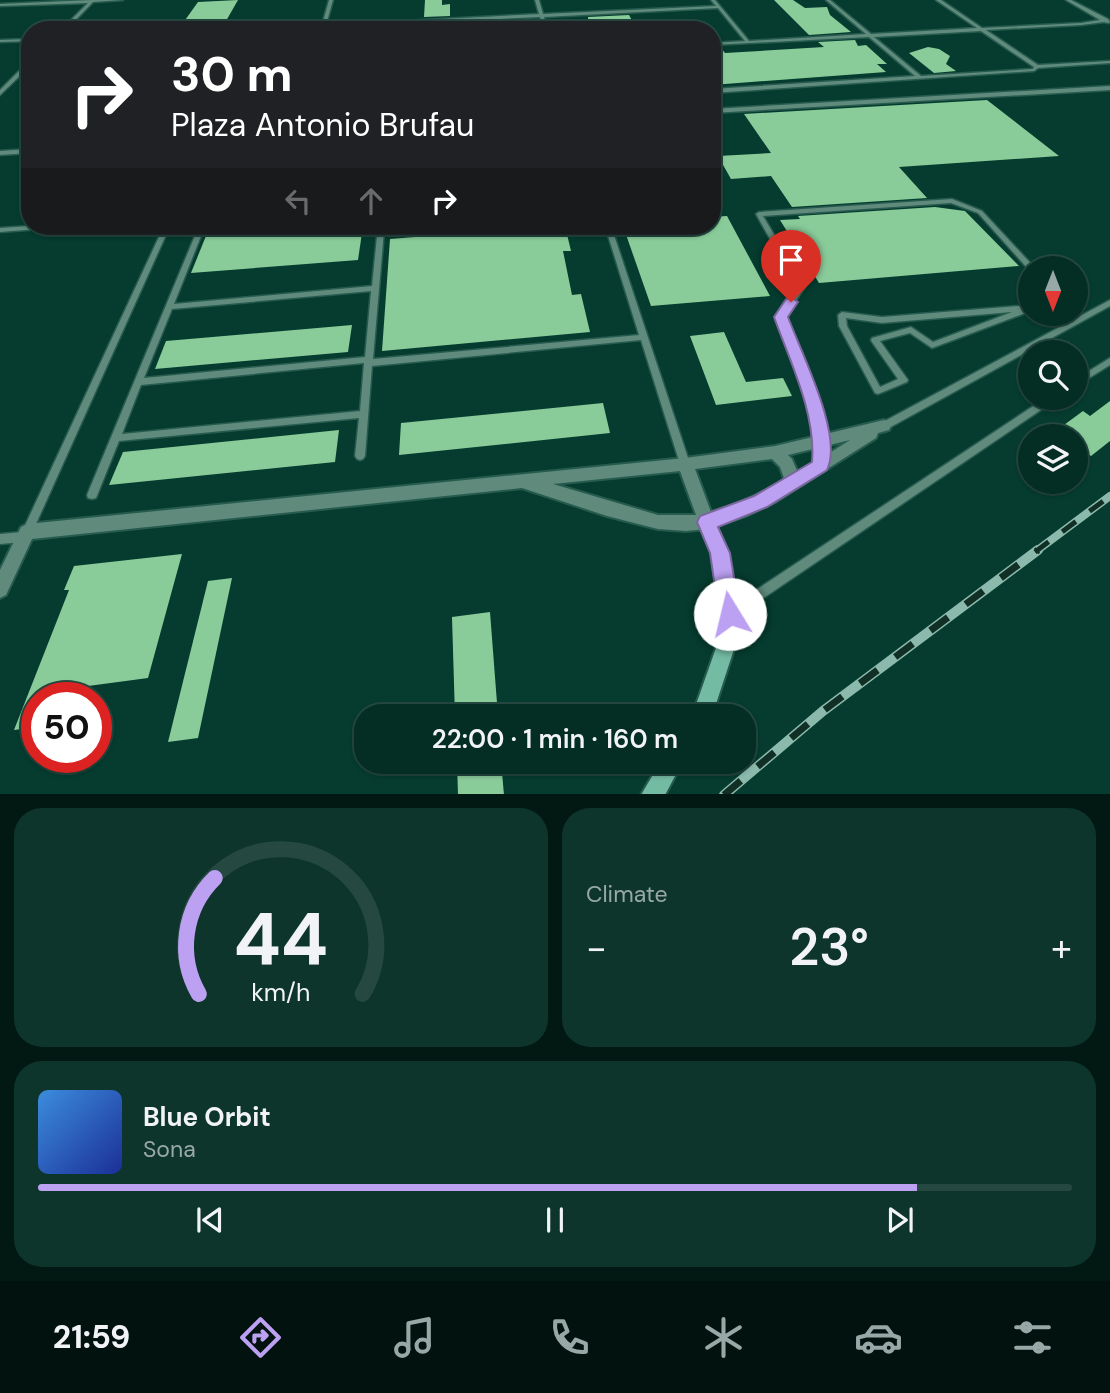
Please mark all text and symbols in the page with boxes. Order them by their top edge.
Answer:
text: 30 m [171,42,293,106]
icon: right [56,49,147,140]
text: Plaza Antonio Brufau [171,104,474,146]
icon: left [279,182,317,220]
icon: ahead [352,182,390,220]
icon: right [425,182,463,220]
pin [761,230,821,302]
icon: arrive [772,241,810,279]
north arrow [1018,256,1088,326]
map controls [1018,256,1088,494]
button: search [1018,340,1088,410]
button: layers [1018,424,1088,494]
position arrow [693,577,767,651]
speed limit sign: 50 [21,682,112,773]
text: 22:00 · 1 min · 160 m [432,722,678,756]
text: Climate [586,879,668,909]
text: 44 [234,892,328,987]
text: 23° [789,913,869,981]
text: − [586,923,607,973]
text: + [1051,923,1072,973]
text: km/h [251,975,311,1008]
text: Blue Orbit [143,1100,271,1134]
text: Sona [143,1134,196,1164]
icon: previous [191,1201,229,1239]
icon: pause [536,1201,574,1239]
icon: next [881,1201,919,1239]
icon: directions [236,1313,285,1362]
icon: music [390,1313,439,1362]
icon: phone [545,1313,594,1362]
icon: climate [699,1313,748,1362]
icon: car [854,1313,903,1362]
icon: filters [1008,1313,1057,1362]
text: 21:59 [53,1316,130,1358]

